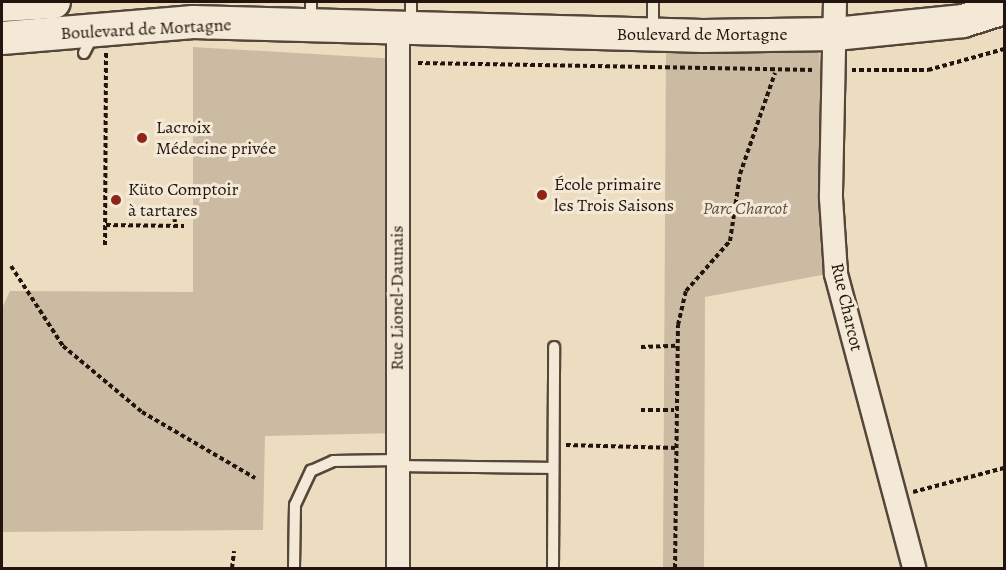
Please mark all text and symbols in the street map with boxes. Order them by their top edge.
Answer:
street label: Boulevard de Mortagne [60,14,232,44]
street label: Boulevard de Mortagne [616,23,788,45]
place label: Lacroix Médecine privée [156,117,276,160]
marker: Lacroix Médecine privée [133,129,151,147]
place label: École primaire les Trois Saisons [554,174,674,216]
place label: Küto Comptoir à tartares [128,179,238,222]
marker: École primaire les Trois Saisons [535,188,549,202]
marker: Küto Comptoir à tartares [109,193,123,207]
park label: Parc Charcot [703,197,787,219]
street label: Rue Lionel-Daunais [386,226,408,370]
street label: Rue Charcot [826,261,868,353]

